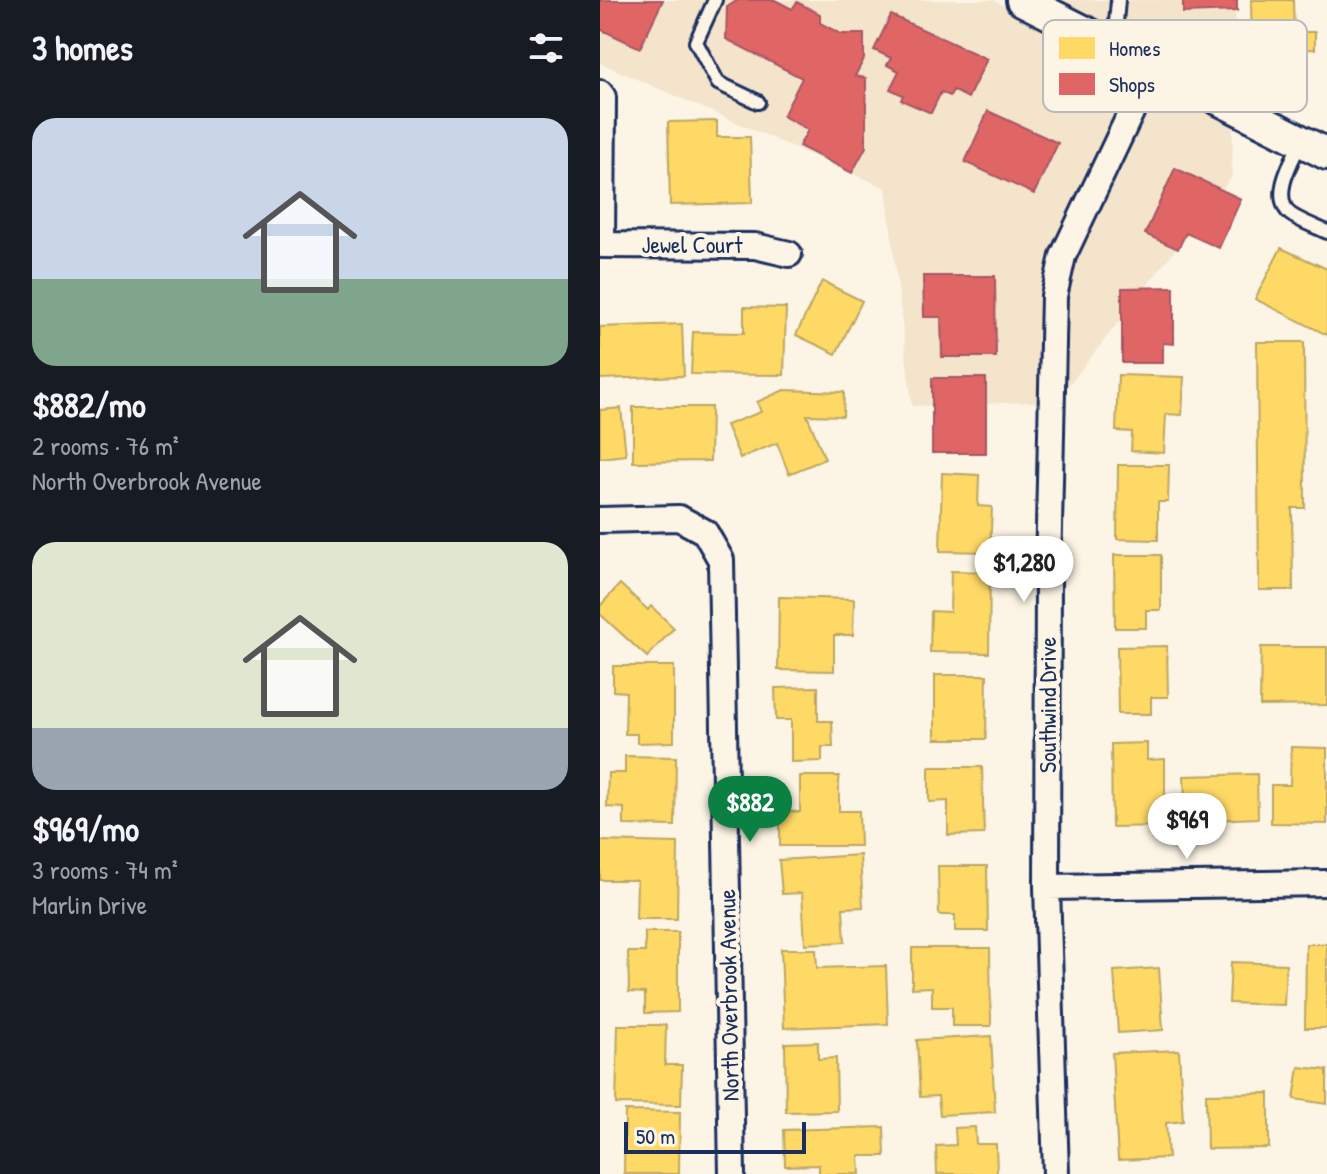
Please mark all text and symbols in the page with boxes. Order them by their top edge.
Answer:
legend [1043,20,1307,112]
text: 3 homes [32,25,133,71]
icon: filters [524,26,568,70]
text: Homes [1109,33,1160,63]
text: Shops [1109,69,1155,99]
icon: home [228,170,372,314]
street label: Jewel Court [642,228,743,260]
text: $882/mo [32,382,146,428]
text: 2 rooms · 76 m² [32,428,179,463]
text: North Overbrook Avenue [32,463,262,498]
pin: $1,280 [959,536,1089,604]
text: $1,280 [993,544,1055,579]
icon: home [228,594,372,738]
street label: Southwind Drive [1031,637,1063,773]
pin: $882 [703,776,797,844]
text: $882 [726,784,774,819]
pin: $969 [1140,793,1234,861]
text: $969 [1166,801,1208,836]
text: $969/mo [32,806,139,852]
text: 3 rooms · 74 m² [32,852,178,887]
text: Marlin Drive [32,887,147,922]
street label: North Overbrook Avenue [710,888,746,1101]
scale bar [624,1118,806,1154]
text: 50 m [636,1121,675,1151]

